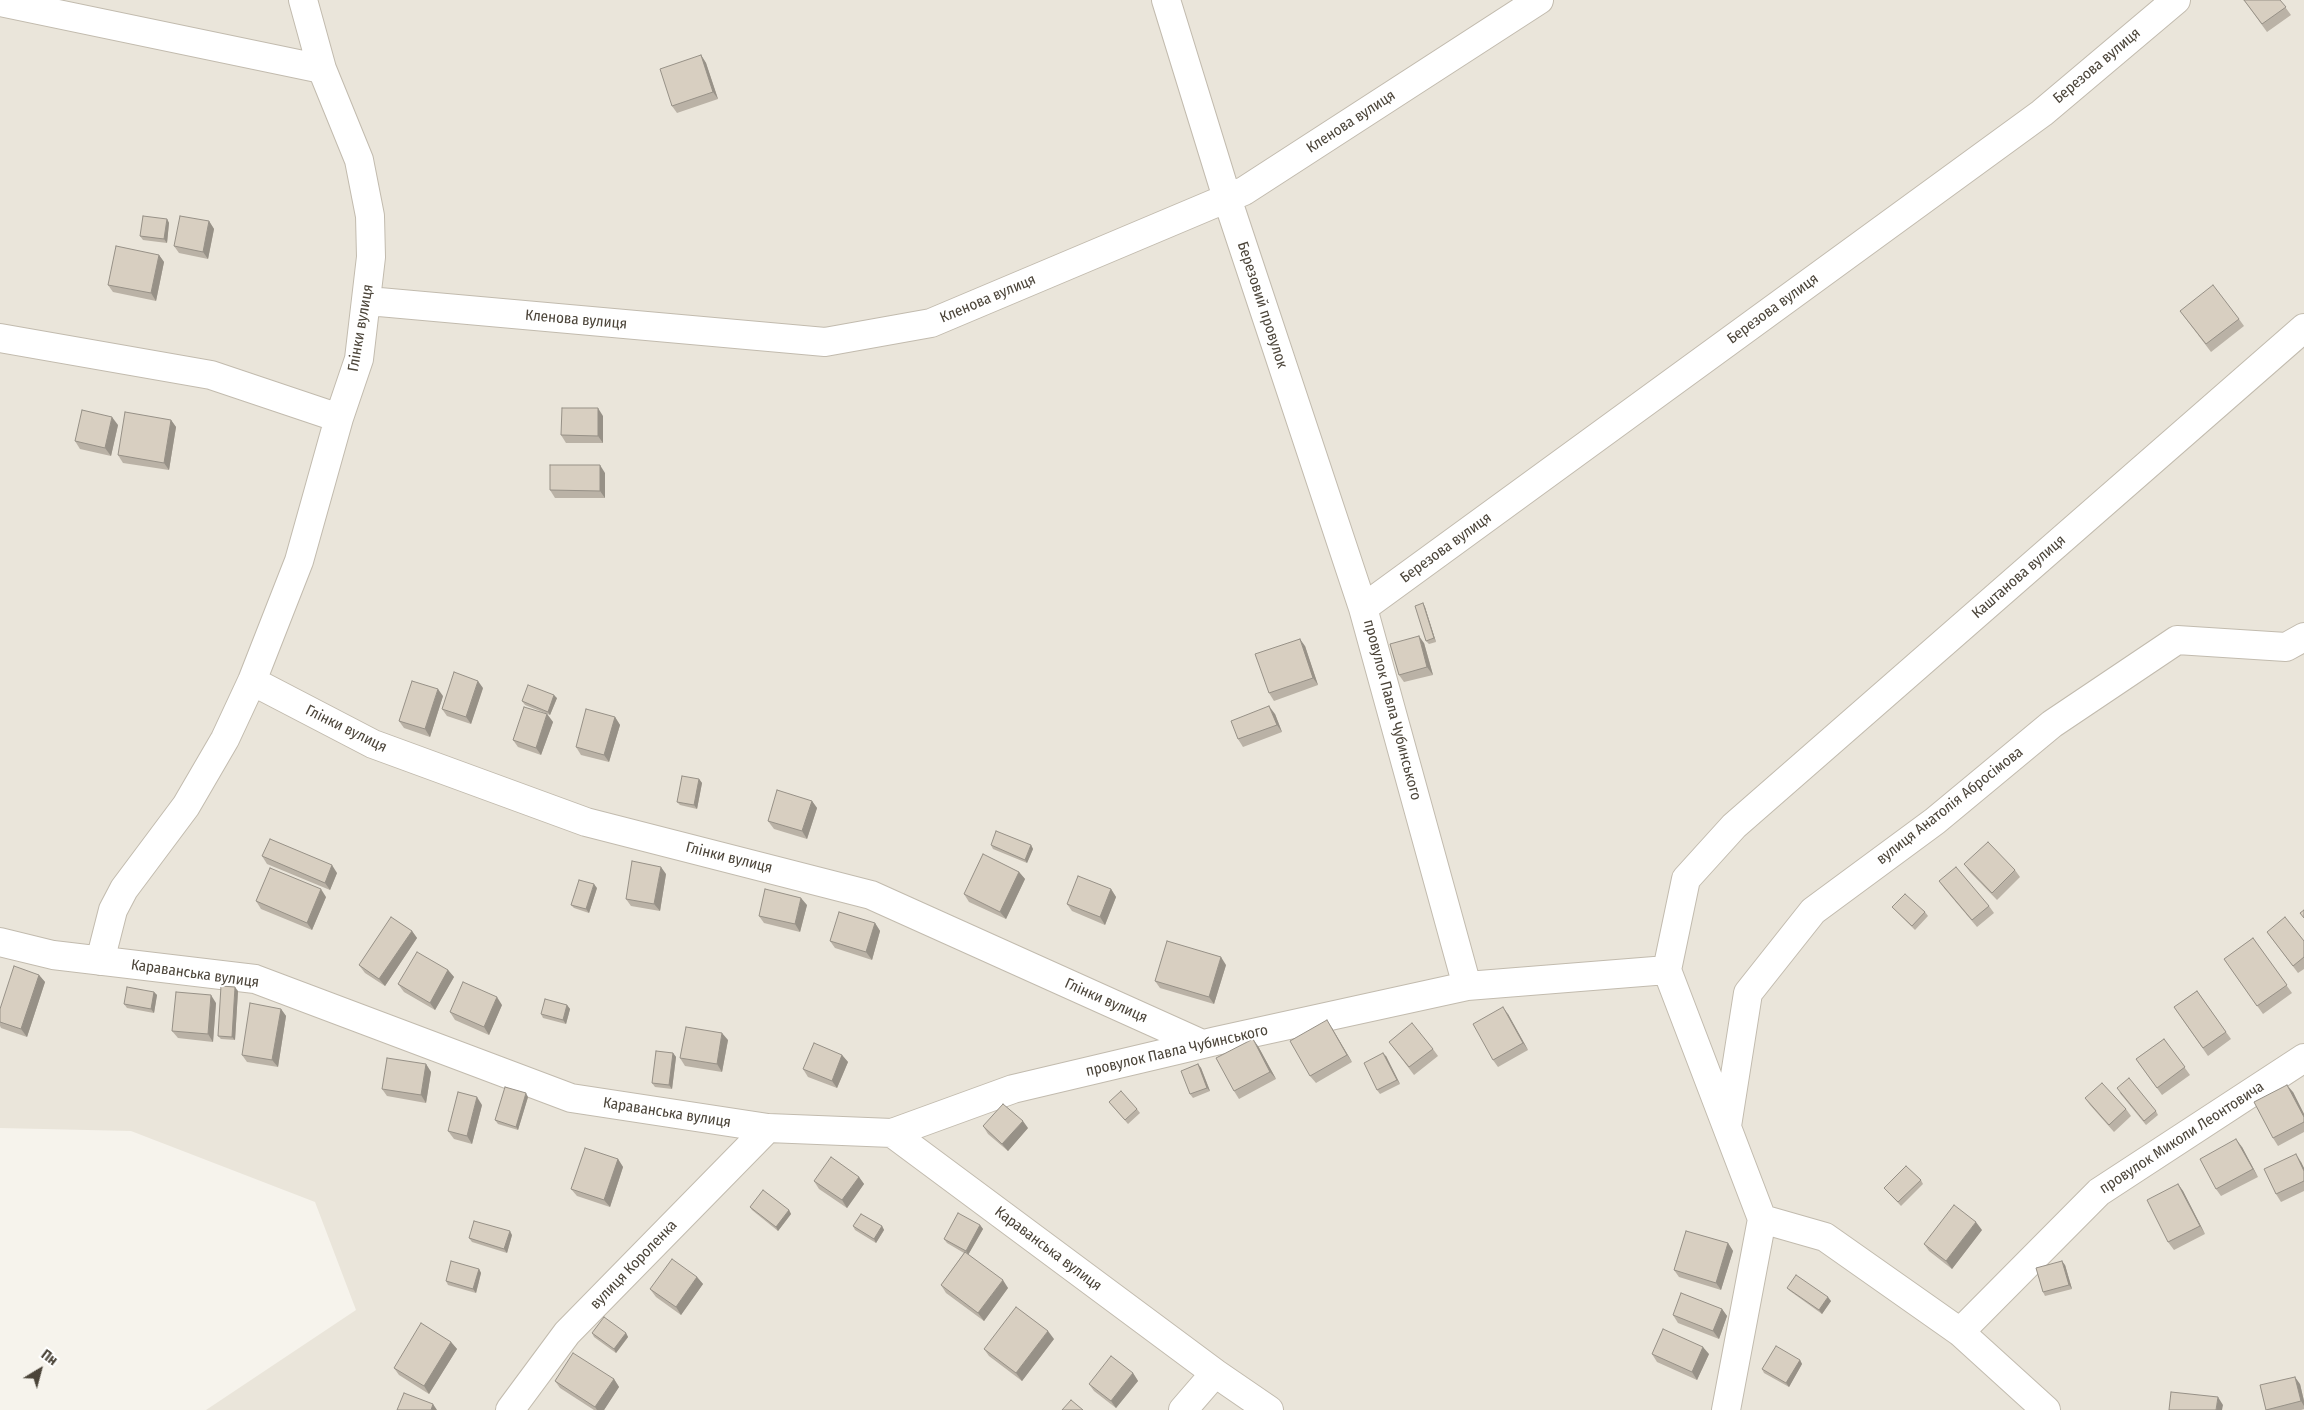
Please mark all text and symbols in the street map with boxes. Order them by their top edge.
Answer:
street label: Березова вулиця [2050,24,2144,108]
street label: Кленова вулиця [1303,87,1399,157]
street label: Березовий провулок [1233,239,1291,371]
street label: Березова вулиця [1724,270,1822,348]
street label: Кленова вулиця [937,271,1039,327]
street label: Глінки вулиця [344,283,378,373]
street label: Кленова вулиця [524,307,628,333]
street label: Березова вулиця [1397,509,1495,587]
street label: Каштанова вулиця [1969,531,2069,623]
street label: провулок Павла Чубинського [1359,618,1425,802]
street label: Глінки вулиця [302,702,390,756]
street label: вулиця Анатолія Абросімова [1873,743,2027,869]
street label: Глінки вулиця [684,839,774,877]
street label: Караванська вулиця [130,956,260,992]
street label: Глінки вулиця [1062,975,1150,1027]
street label: провулок Павла Чубинського [1084,1021,1270,1081]
street label: провулок Миколи Леонтовича [2096,1078,2268,1198]
street label: Караванська вулиця [602,1094,732,1132]
street label: Караванська вулиця [991,1203,1105,1295]
street label: вулиця Короленка [587,1217,681,1313]
north arrow [15,1345,65,1395]
text: Пн [38,1346,61,1369]

